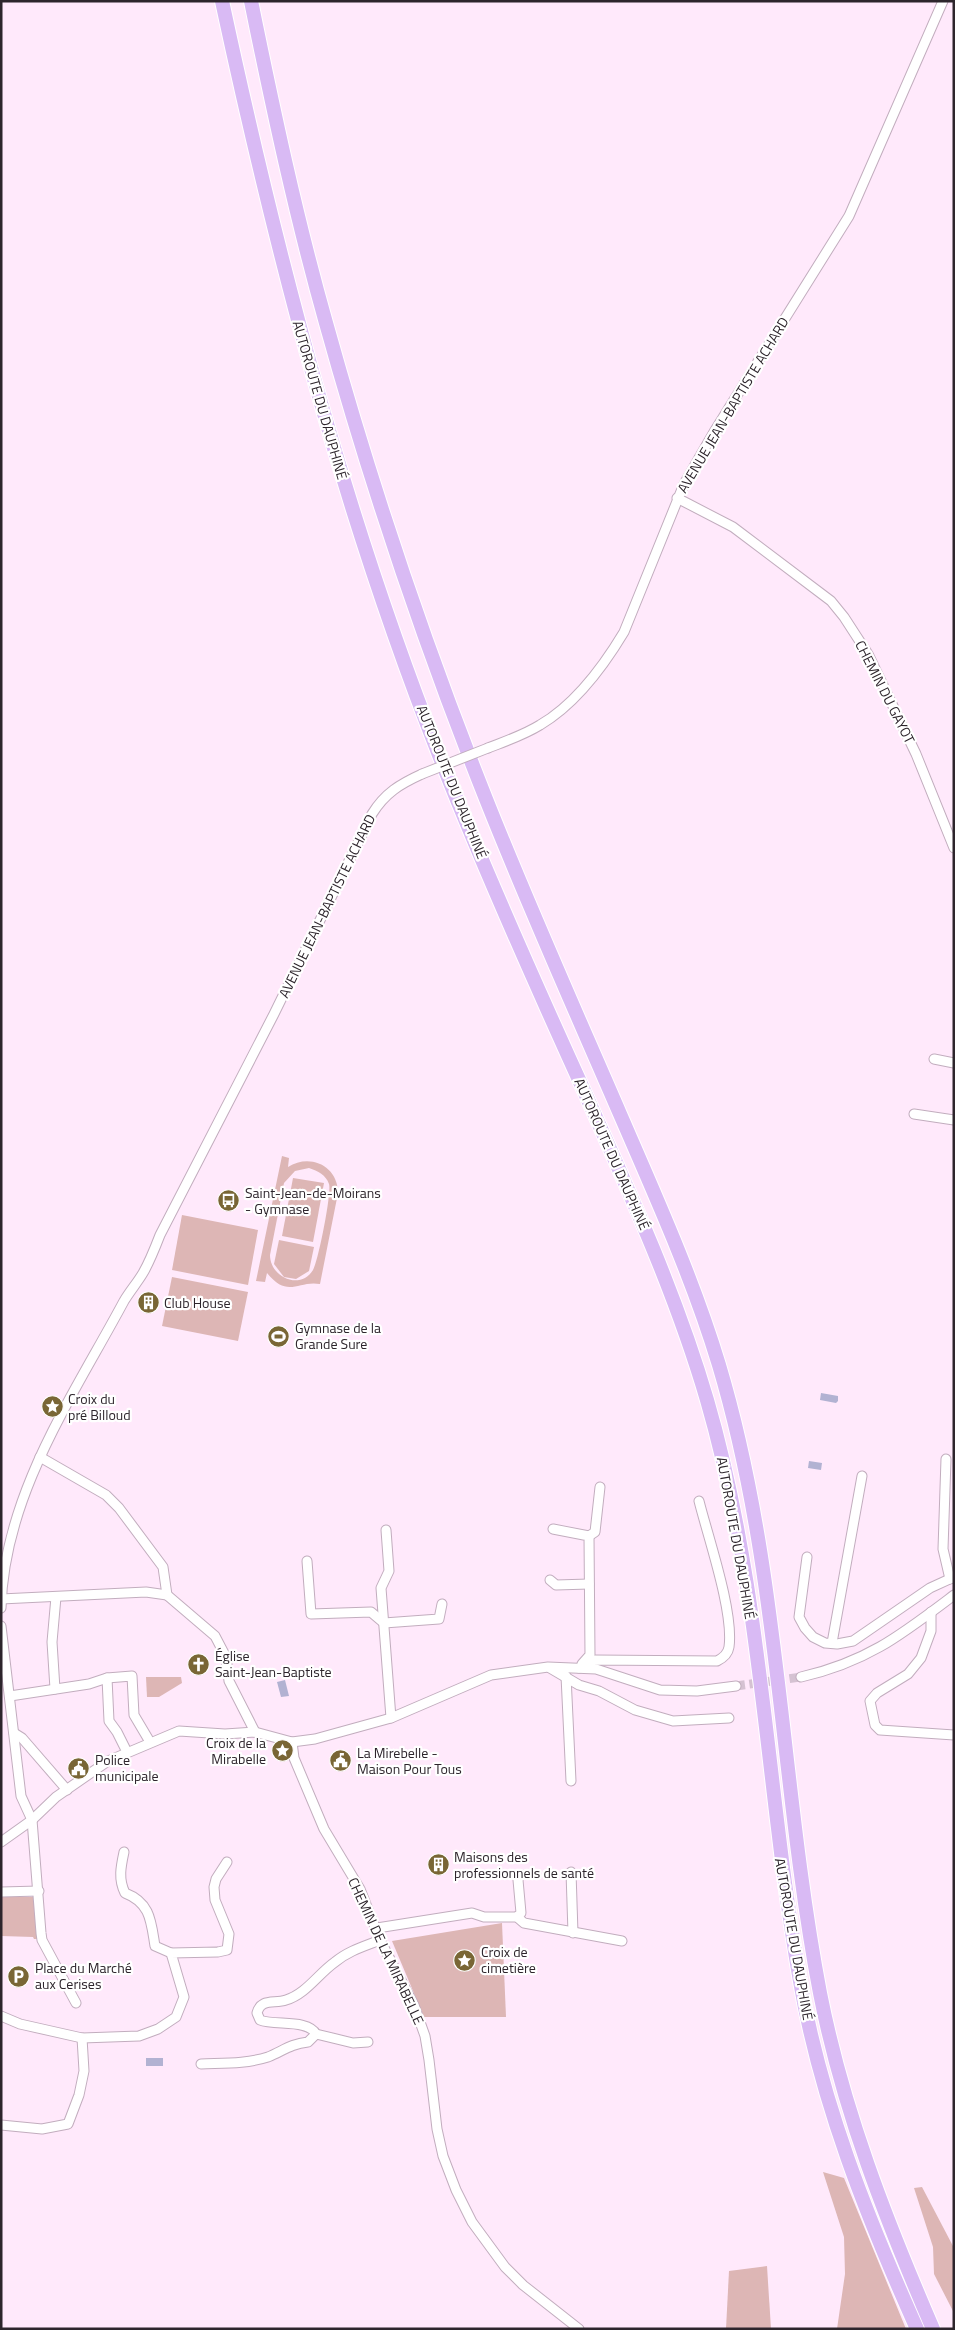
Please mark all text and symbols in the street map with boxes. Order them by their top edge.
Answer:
street label: AVENUE JEAN-BAPTISTE ACHARD [672,313,794,497]
street label: AUTOROUTE DU DAUPHINÉ [288,318,353,482]
street label: CHEMIN DU GAYOT [850,636,921,748]
street label: AUTOROUTE DU DAUPHINÉ [412,702,493,862]
street label: AVENUE JEAN-BAPTISTE ACHARD [273,810,380,1001]
street label: AUTOROUTE DU DAUPHINÉ [569,1074,656,1233]
place label: Saint-Jean-de-Moirans - Gymnase [245,1182,381,1219]
bus stop icon: Saint-Jean-de-Moirans - Gymnase [217,1189,241,1213]
building icon: Club House [136,1291,160,1315]
place label: Club House [164,1292,231,1313]
place label: Gymnase de la Grande Sure [295,1317,381,1354]
sports icon: Gymnase de la Grande Sure [267,1324,291,1348]
place label: Croix du pré Billoud [68,1388,131,1425]
place icon: Croix du pré Billoud [40,1395,64,1419]
street label: AUTOROUTE DU DAUPHINÉ [712,1455,761,1621]
place label: Église Saint-Jean-Baptiste [215,1645,332,1682]
church icon: Église Saint-Jean-Baptiste [187,1652,211,1676]
place label: Croix de la Mirabelle [206,1732,266,1769]
place icon: Croix de la Mirabelle [270,1739,294,1763]
place label: La Mirebelle - Maison Pour Tous [357,1742,462,1779]
place label: Police municipale [95,1749,159,1786]
public building icon: La Mirebelle - Maison Pour Tous [329,1749,353,1773]
public building icon: Police municipale [67,1756,91,1780]
place label: Maisons des professionnels de santé [454,1846,594,1883]
building icon: Maisons des professionnels de santé [426,1853,450,1877]
street label: AUTOROUTE DU DAUPHINÉ [770,1856,819,2022]
street label: CHEMIN DE LA MIRABELLE [343,1874,430,2028]
place label: Croix de cimetière [481,1941,536,1978]
place icon: Croix de cimetière [453,1948,477,1972]
place label: Place du Marché aux Cerises [35,1957,132,1994]
parking icon: Place du Marché aux Cerises [7,1964,31,1988]

